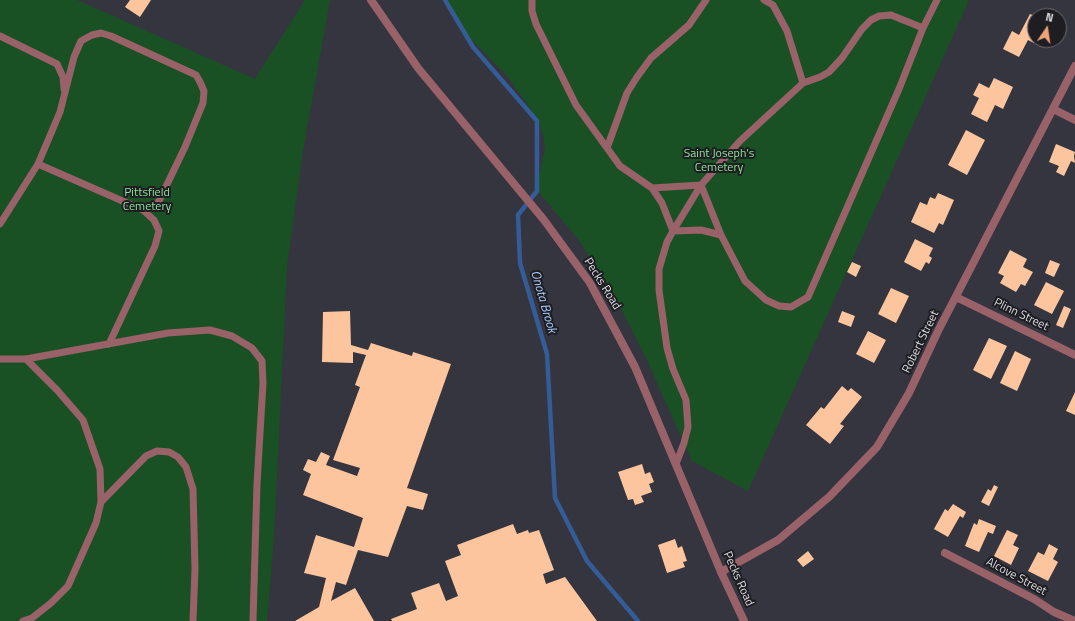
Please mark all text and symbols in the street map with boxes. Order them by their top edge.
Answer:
north arrow [1027,8,1067,48]
text: N [1044,9,1055,26]
park label: Saint Joseph's Cemetery [684,147,754,175]
park label: Pittsfield Cemetery [123,186,171,214]
street label: Pecks Road [580,255,624,313]
water label: Onota Brook [527,269,559,335]
street label: Plinn Street [991,296,1051,334]
street label: Robert Street [900,308,942,376]
street label: Pecks Road [720,549,756,609]
street label: Alcove Street [983,555,1049,599]

